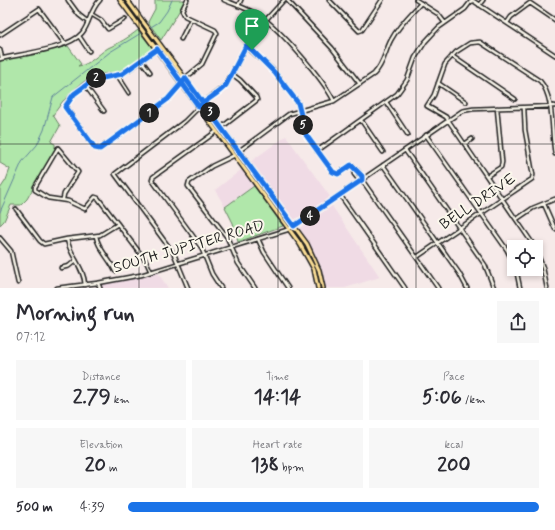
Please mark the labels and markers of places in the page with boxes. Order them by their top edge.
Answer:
pin [235,9,269,50]
pin: 2 [86,68,106,88]
pin: 3 [200,102,220,122]
pin: 1 [139,103,159,123]
pin: 5 [293,115,313,135]
pin: 4 [300,206,320,226]

